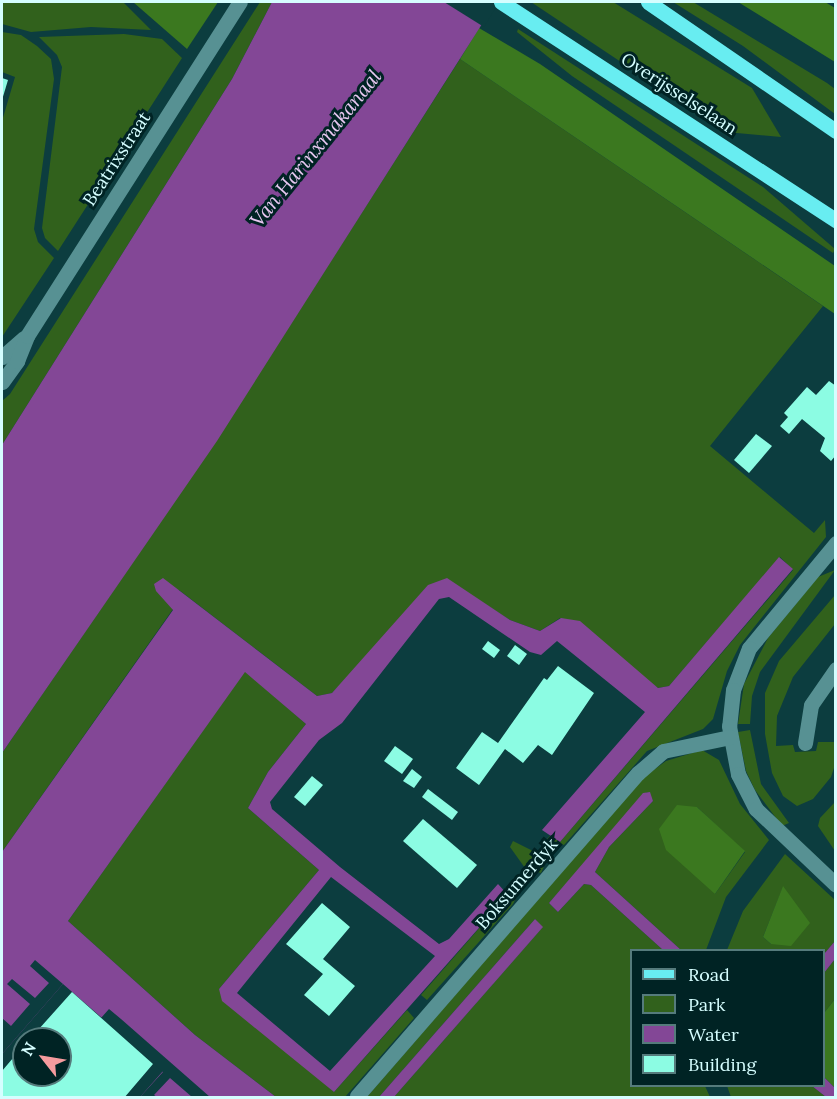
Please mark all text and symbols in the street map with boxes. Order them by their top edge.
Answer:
street label: Overijsselselaan [617,48,741,140]
water label: Van Harinxmakanaal [244,65,386,231]
street label: Beatrixstraat [79,108,155,210]
street label: Boksumerdyk [472,834,562,934]
legend [630,949,825,1087]
text: Road [688,963,730,986]
text: Park [688,993,725,1016]
text: Water [688,1023,739,1046]
north arrow [12,1027,72,1087]
text: N [17,1038,40,1059]
text: Building [688,1053,756,1076]

